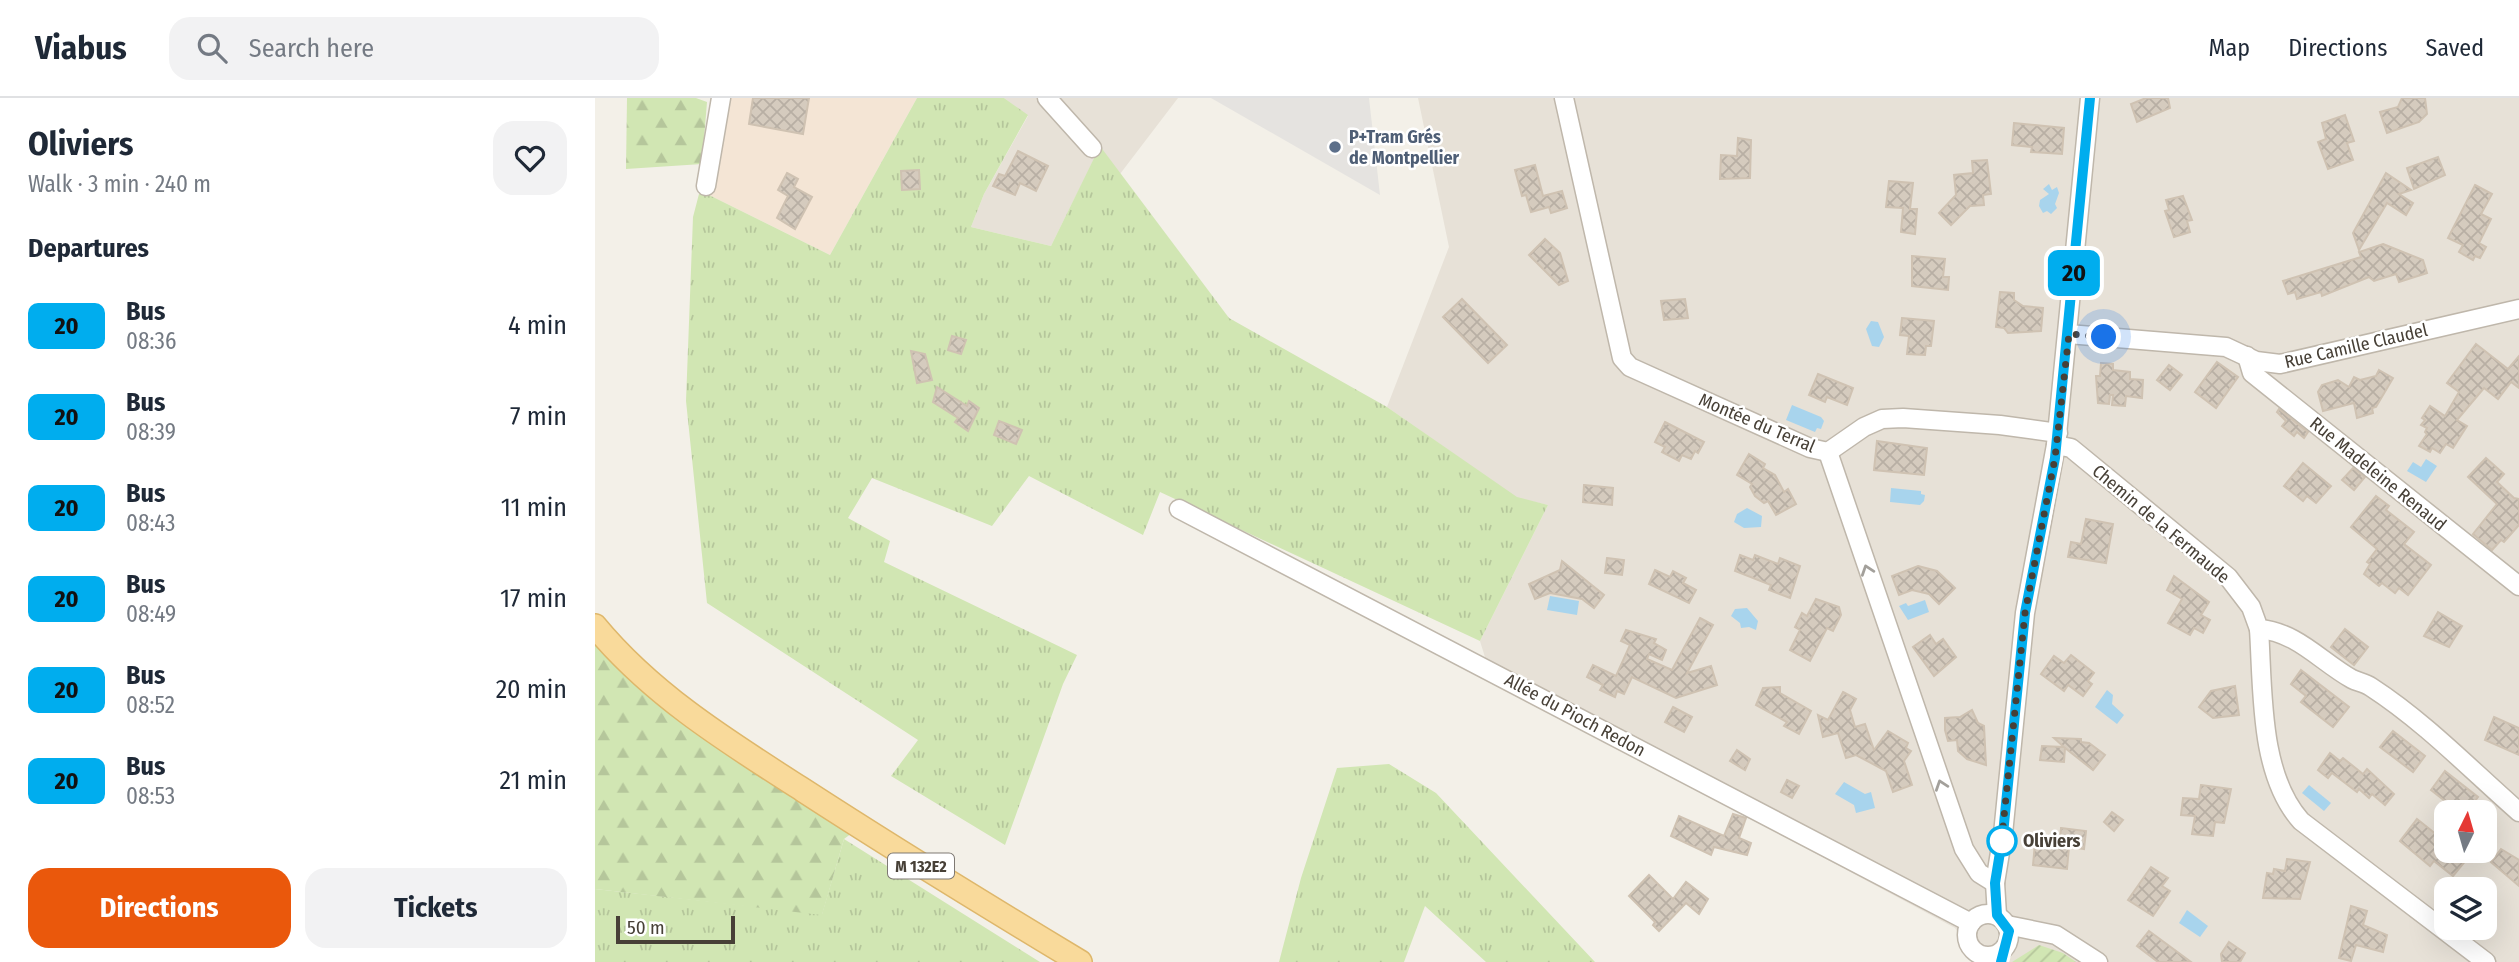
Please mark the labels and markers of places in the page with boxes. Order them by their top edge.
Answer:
place label: P+Tram Grés de Montpellier [1349,126,1460,169]
marker: P+Tram Grés de Montpellier [1327,139,1343,155]
marker: Oliviers [1987,826,2017,856]
place label: Oliviers [2023,830,2081,852]

